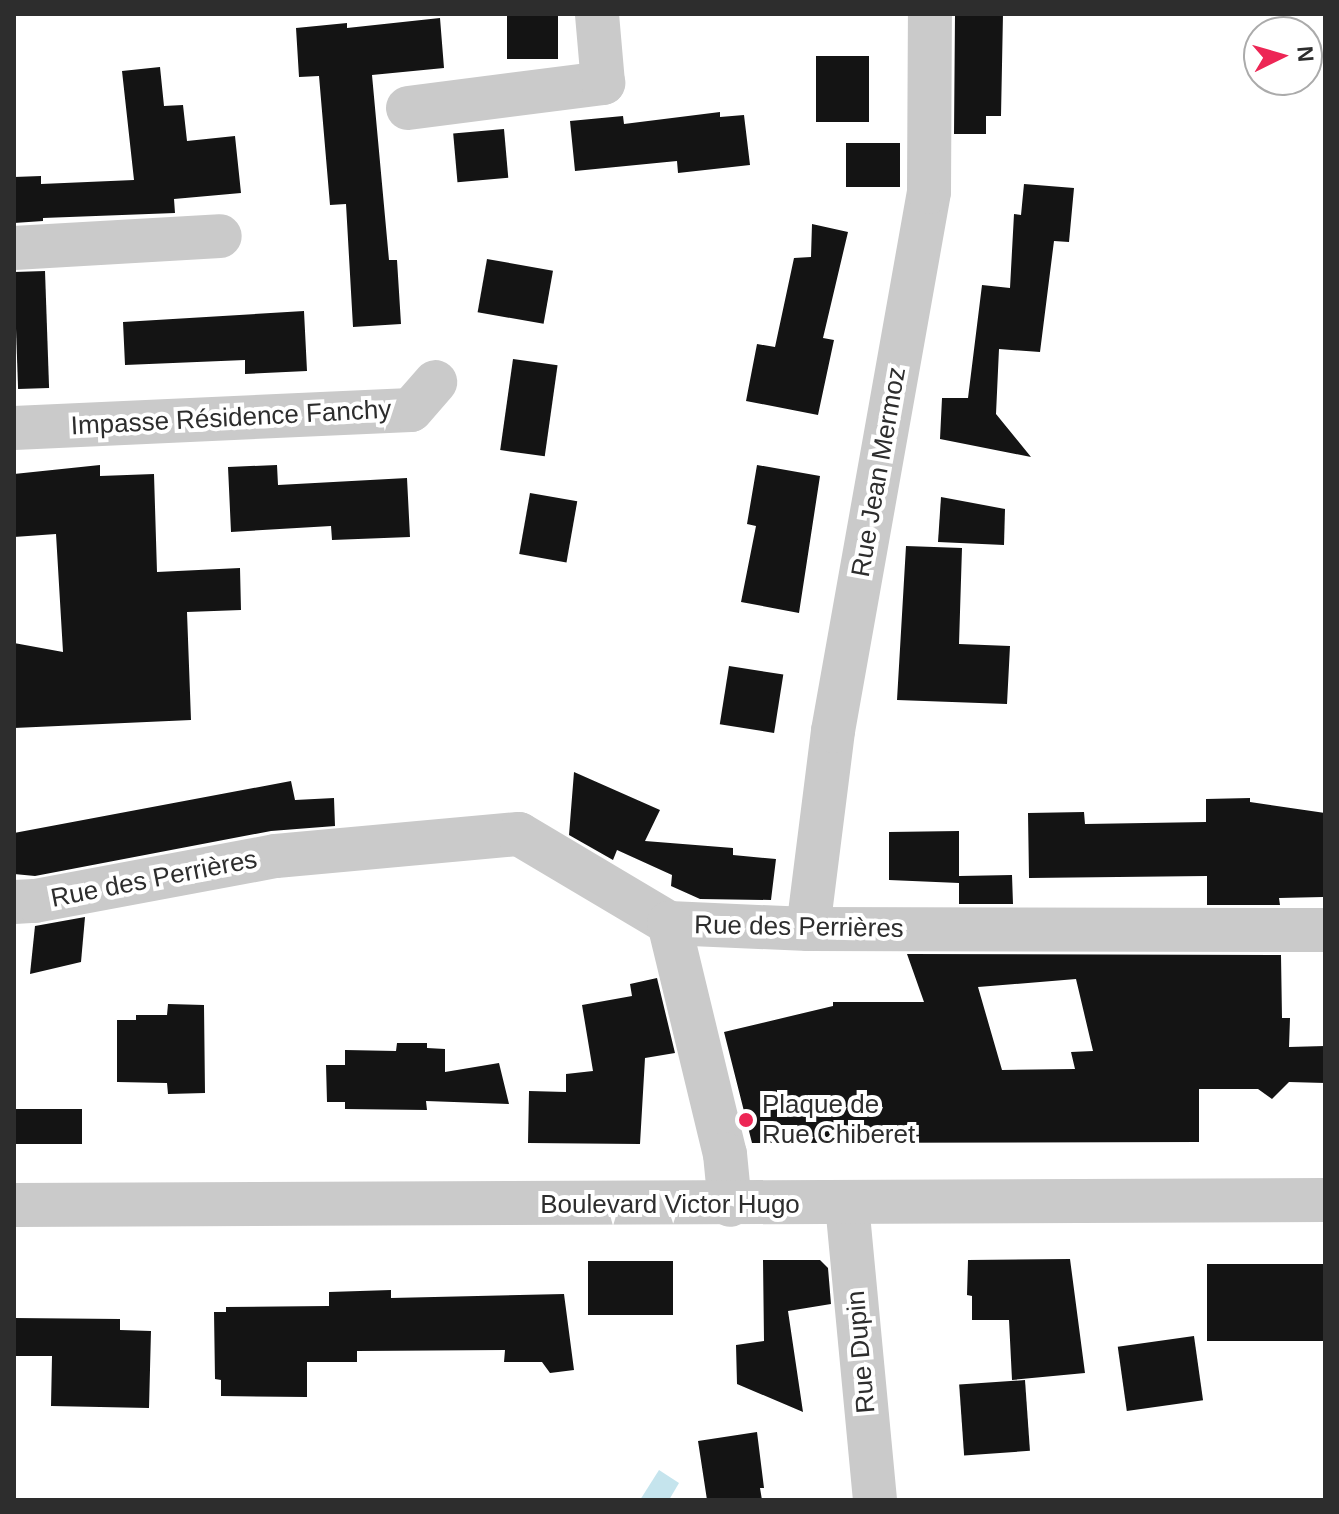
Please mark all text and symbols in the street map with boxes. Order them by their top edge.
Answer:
north arrow [1243,16,1323,96]
text: N [1292,45,1319,63]
street label: Rue Jean Mermoz [845,365,913,579]
street label: Impasse Résidence Fanchy [70,394,392,442]
street label: Rue des Perrières [48,844,260,914]
street label: Rue des Perrières [694,910,904,944]
place label: Plaque de Rue Chiberet [762,1089,915,1150]
marker: Plaque de Rue Chiberet [737,1111,755,1129]
street label: Boulevard Victor Hugo [540,1189,800,1221]
street label: Rue Dupin [840,1289,882,1415]

